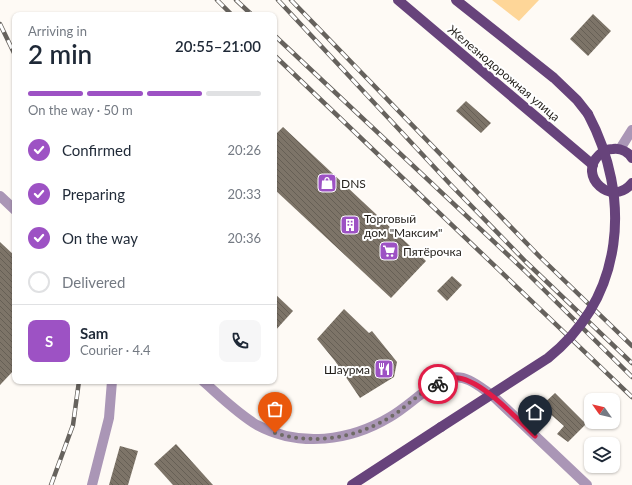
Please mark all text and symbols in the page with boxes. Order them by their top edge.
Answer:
street label: Железнодорожная улица [445,22,563,124]
text: Arriving in [28,23,87,39]
text: 20:55–21:00 [175,37,261,55]
text: 2 min [28,38,92,70]
text: On the way · 50 m [28,102,133,118]
icon: check [28,139,50,161]
text: Confirmed [62,141,131,159]
text: 20:26 [228,142,261,158]
shop icon: DNS [316,172,338,194]
place label: DNS [341,176,366,191]
icon: check [28,183,50,205]
text: Preparing [62,185,125,203]
text: 20:33 [228,186,261,202]
place label: Торговый дом "Максим" [364,211,443,240]
building icon: Торговый дом "Максим" [339,214,361,236]
icon: check [28,227,50,249]
text: On the way [62,229,138,247]
text: 20:36 [228,230,261,246]
supermarket icon: Пятёрочка [378,240,400,262]
place label: Пятёрочка [403,244,462,259]
text: Delivered [62,273,125,291]
button: phone [219,320,261,362]
text: Sam [80,324,108,342]
text: S [45,332,53,350]
text: Courier · 4.4 [80,342,151,358]
restaurant icon: Шаурма [373,358,395,380]
place label: Шаурма [324,362,370,377]
courier [418,364,458,404]
icon: bike [427,373,449,395]
pin [258,392,292,433]
north arrow [584,393,620,429]
map controls [584,393,620,473]
pin [518,395,552,436]
icon: bag [264,398,286,420]
icon: home [524,401,546,423]
button: layers [584,437,620,473]

